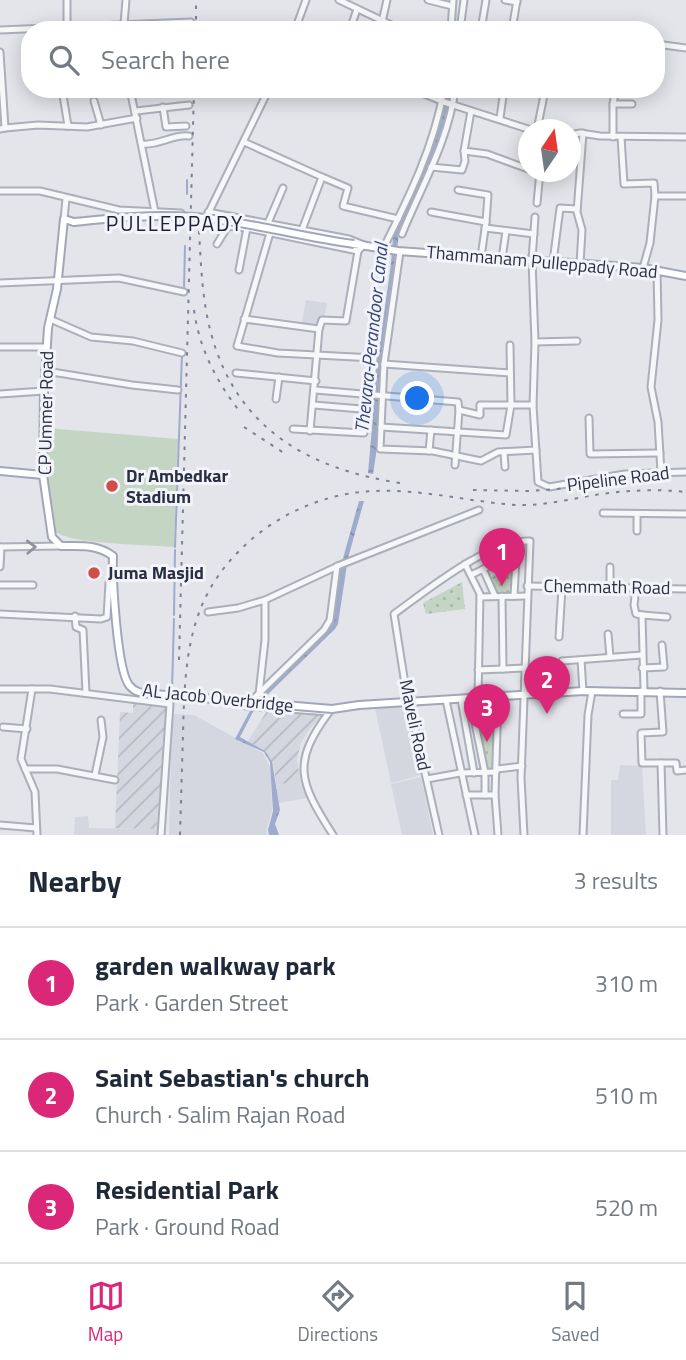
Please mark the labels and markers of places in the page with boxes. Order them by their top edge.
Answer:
place label: Dr Ambedkar Stadium [126,462,228,510]
marker: Dr Ambedkar Stadium [104,478,120,494]
pin: 1 [479,528,525,586]
place label: Juma Masjid [108,559,204,586]
marker: Juma Masjid [86,565,102,581]
pin: 2 [524,656,570,714]
pin: 3 [464,684,510,742]

